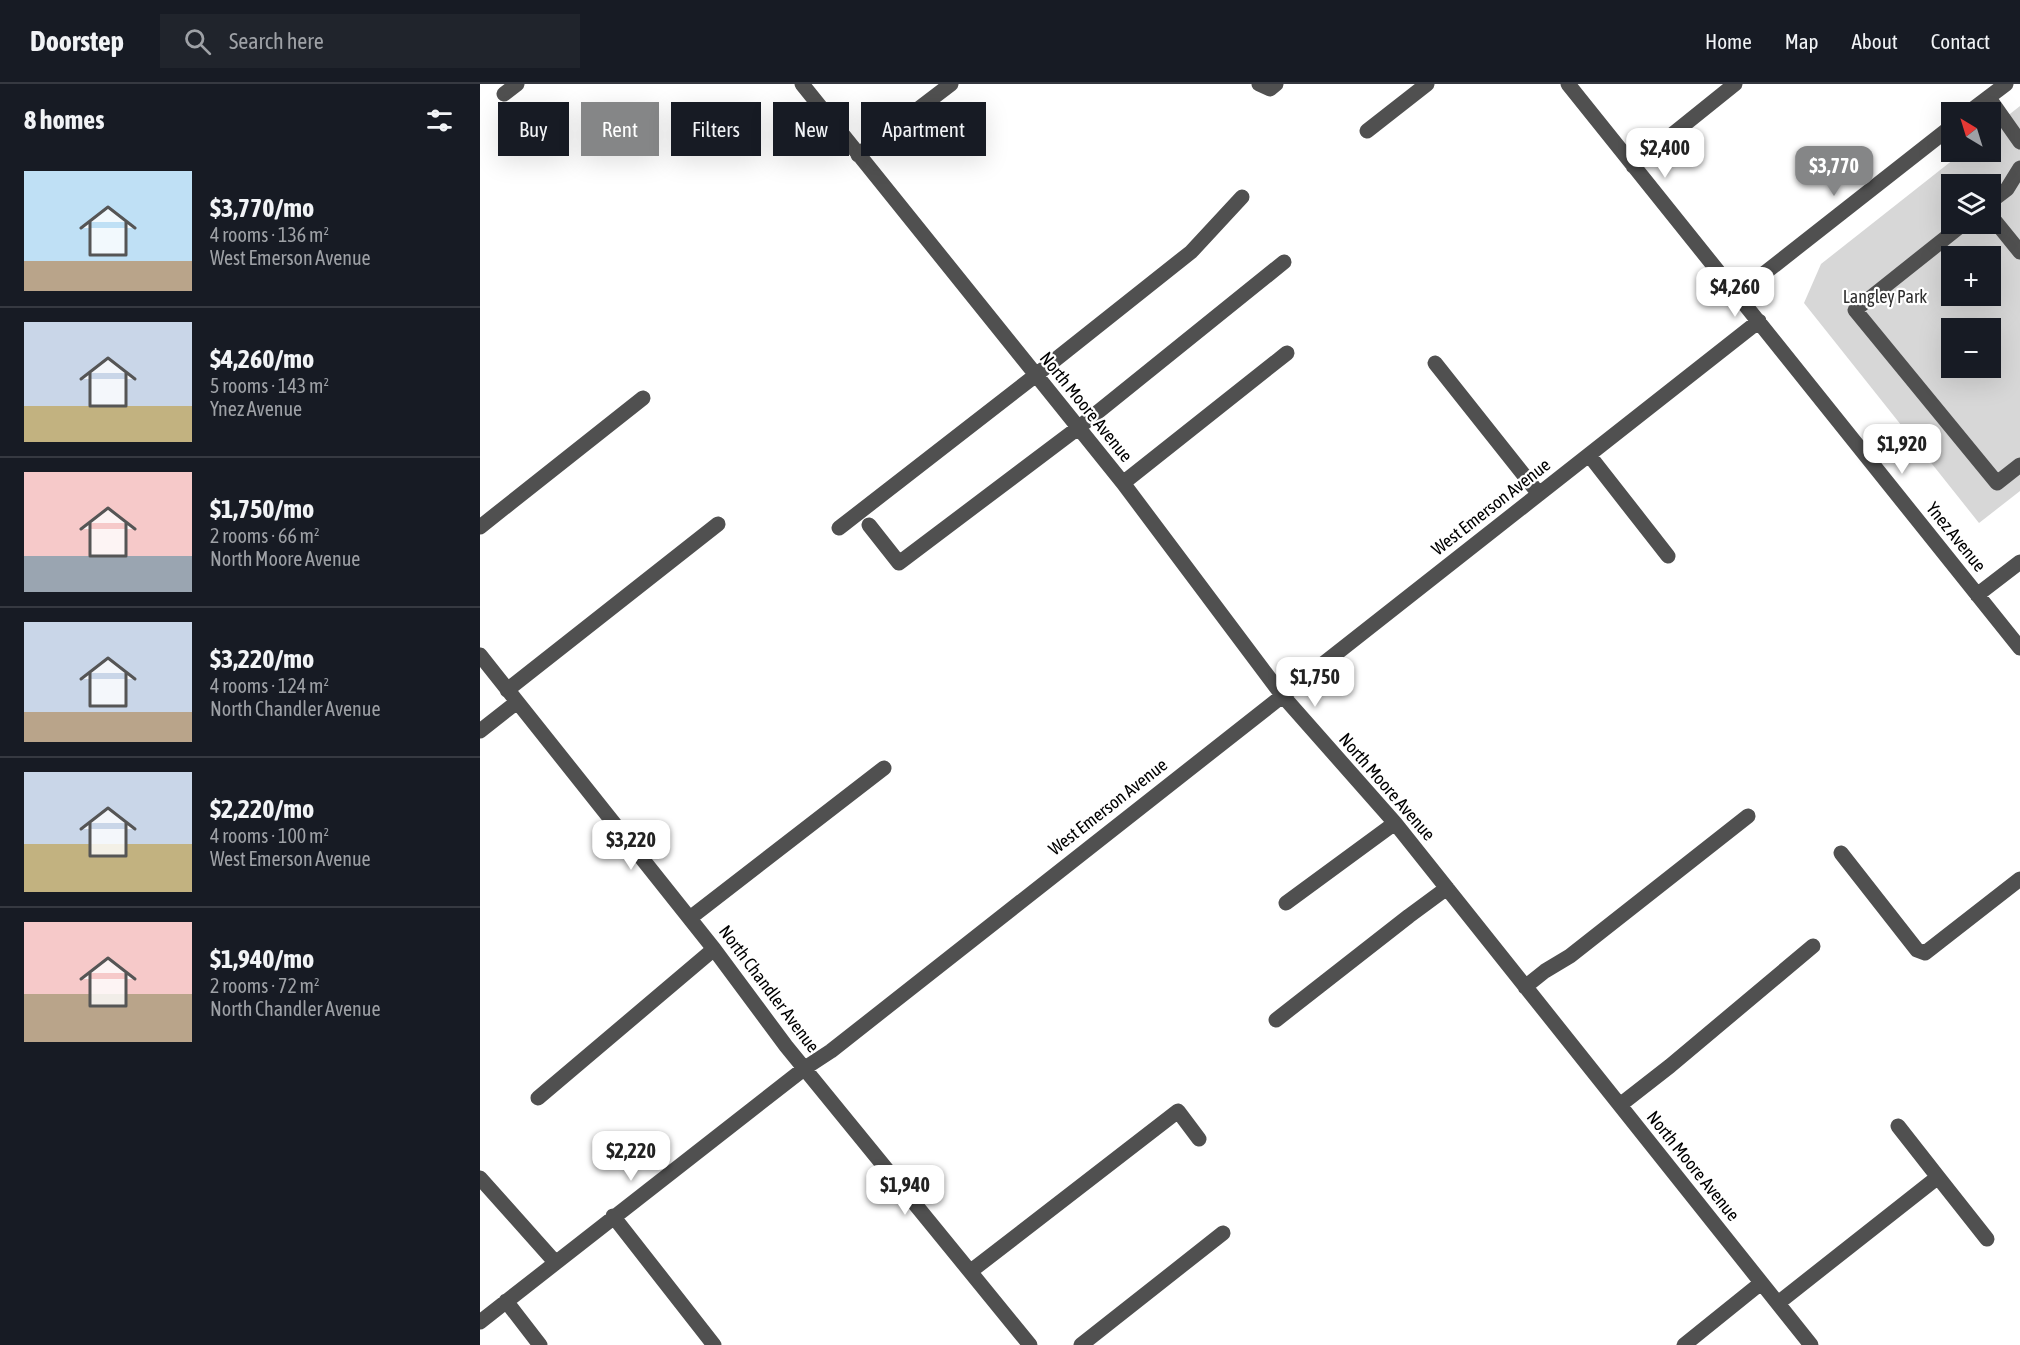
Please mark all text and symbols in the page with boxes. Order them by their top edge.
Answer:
search box [160,14,580,68]
text: Doorstep [30,25,124,57]
icon: search [181,25,214,58]
text: Search here [229,28,324,54]
text: Home [1705,29,1752,53]
text: Map [1785,29,1819,53]
text: About [1852,29,1898,53]
text: Contact [1931,29,1990,53]
chip: Buy [498,102,569,156]
chip: Rent [581,102,659,156]
chip: Filters [671,102,761,156]
chip: New [773,102,849,156]
chip: Apartment [861,102,986,156]
north arrow [1941,102,2001,162]
map controls [1941,102,2001,378]
icon: filters [423,104,456,137]
text: 8 homes [24,105,104,135]
pin: $2,400 [1616,128,1714,179]
text: $2,400 [1640,136,1690,159]
pin: $3,770 [1785,146,1883,197]
text: $3,770 [1809,154,1859,177]
button: layers [1941,174,2001,234]
text: $3,770/mo [210,193,314,223]
icon: home [72,195,144,267]
text: 4 rooms · 136 m² [210,223,329,246]
text: West Emerson Avenue [210,246,371,269]
button: + [1941,246,2001,306]
pin: $4,260 [1686,267,1784,318]
text: $4,260 [1710,275,1760,298]
park label: Langley Park [1843,286,1927,307]
button: − [1941,318,2001,378]
text: $4,260/mo [210,344,314,374]
icon: home [72,346,144,418]
street label: North Moore Avenue [1036,347,1137,466]
text: 5 rooms · 143 m² [210,374,329,397]
text: Ynez Avenue [210,397,302,420]
pin: $1,920 [1853,424,1951,475]
text: $1,920 [1877,432,1927,455]
street label: West Emerson Avenue [1427,454,1554,559]
text: $1,750/mo [210,494,314,524]
icon: home [72,496,144,568]
street label: Ynez Avenue [1922,498,1991,576]
text: 2 rooms · 66 m² [210,524,320,547]
text: North Moore Avenue [210,547,360,570]
text: $3,220/mo [210,644,314,674]
icon: home [72,646,144,718]
pin: $1,750 [1266,657,1364,708]
text: $1,750 [1290,665,1340,688]
text: 4 rooms · 124 m² [210,674,329,697]
text: North Chandler Avenue [210,697,380,720]
street label: North Moore Avenue [1335,729,1440,845]
street label: West Emerson Avenue [1044,754,1171,859]
text: $2,220/mo [210,794,314,824]
icon: home [72,796,144,868]
pin: $3,220 [582,820,680,871]
text: 4 rooms · 100 m² [210,824,329,847]
text: $3,220 [606,828,656,851]
text: West Emerson Avenue [210,847,371,870]
street label: North Chandler Avenue [715,921,824,1056]
text: $1,940/mo [210,944,314,974]
icon: home [72,946,144,1018]
text: 2 rooms · 72 m² [210,974,320,997]
text: North Chandler Avenue [210,997,380,1020]
street label: North Moore Avenue [1643,1106,1744,1225]
pin: $2,220 [582,1131,680,1182]
text: $2,220 [606,1139,656,1162]
pin: $1,940 [856,1165,954,1216]
text: $1,940 [880,1173,930,1196]

